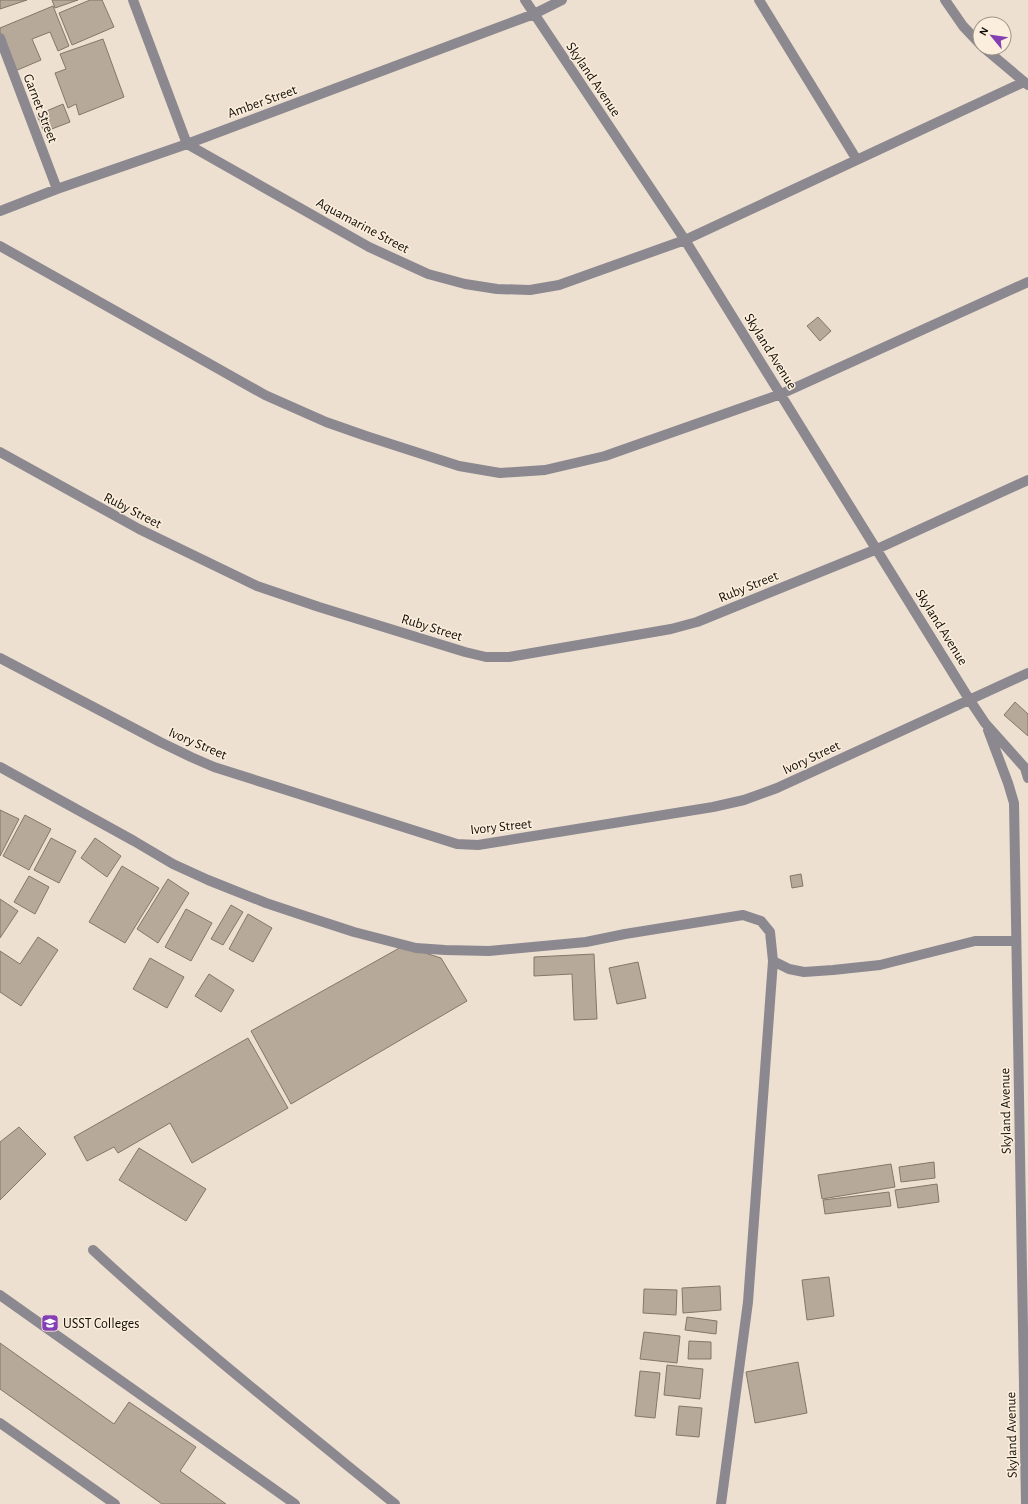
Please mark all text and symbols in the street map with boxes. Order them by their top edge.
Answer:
north arrow [972,16,1012,56]
text: N [977,25,990,37]
street label: Skyland Avenue [563,40,623,119]
street label: Garnet Street [21,72,60,145]
street label: Amber Street [226,83,299,121]
street label: Aquamarine Street [314,196,412,256]
street label: Skyland Avenue [741,311,799,392]
street label: Ruby Street [101,490,164,532]
street label: Ruby Street [717,568,781,605]
street label: Skyland Avenue [912,587,970,668]
street label: Ruby Street [400,612,464,644]
street label: Ivory Street [166,725,229,763]
street label: Ivory Street [780,738,843,777]
street label: Ivory Street [470,817,533,837]
street label: Skyland Avenue [998,1068,1014,1154]
school or university icon: USST Colleges [40,1313,60,1333]
place label: USST Colleges [63,1317,139,1331]
street label: Skyland Avenue [1004,1392,1020,1478]

